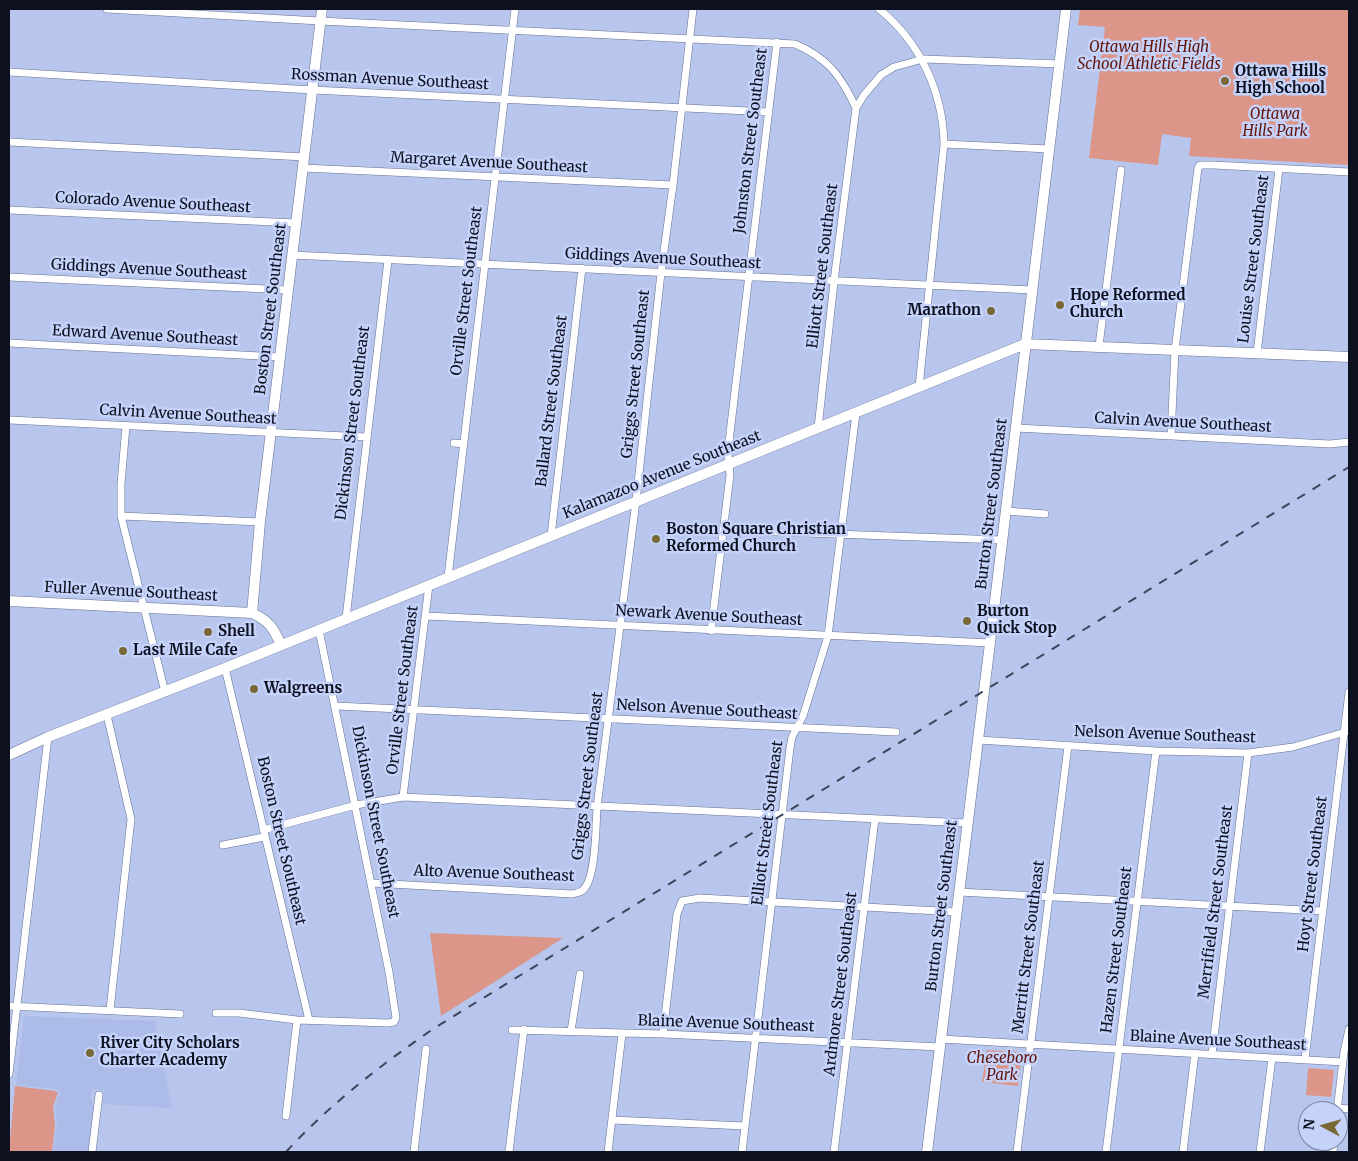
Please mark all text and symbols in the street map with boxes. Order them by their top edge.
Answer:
park label: Ottawa Hills High School Athletic Fields [1077,39,1221,74]
street label: Johnston Street Southeast [731,47,771,235]
place label: Ottawa Hills High School [1235,63,1326,98]
street label: Rossman Avenue Southeast [291,66,489,94]
marker: Ottawa Hills High School [1219,75,1231,87]
park label: Ottawa Hills Park [1242,106,1308,141]
street label: Margaret Avenue Southeast [390,149,588,177]
street label: Louise Street Southeast [1235,174,1273,344]
street label: Elliott Street Southeast [804,182,842,350]
street label: Colorado Avenue Southeast [55,189,251,217]
street label: Orville Street Southeast [448,205,486,377]
street label: Boston Street Southeast [252,222,290,396]
street label: Giddings Avenue Southeast [564,245,762,273]
street label: Giddings Avenue Southeast [50,256,248,284]
place label: Hope Reformed Church [1070,287,1186,322]
street label: Griggs Street Southeast [618,289,654,459]
marker: Hope Reformed Church [1054,299,1066,311]
place label: Marathon [907,302,981,320]
marker: Marathon [985,305,997,317]
street label: Ballard Street Southeast [533,314,571,488]
street label: Edward Avenue Southeast [52,322,238,350]
street label: Dickinson Street Southeast [332,325,374,521]
street label: Calvin Avenue Southeast [99,401,277,429]
street label: Calvin Avenue Southeast [1094,409,1272,437]
street label: Burton Street Southeast [973,417,1011,591]
street label: Kalamazoo Avenue Southeast [560,427,764,523]
place label: Boston Square Christian Reformed Church [666,521,846,556]
marker: Boston Square Christian Reformed Church [650,533,662,545]
street label: Fuller Avenue Southeast [44,578,218,606]
street label: Newark Avenue Southeast [615,602,803,630]
place label: Burton Quick Stop [977,603,1057,638]
street label: Orville Street Southeast [384,604,422,776]
marker: Burton Quick Stop [961,615,973,627]
place label: Shell [218,623,255,641]
marker: Shell [202,626,214,638]
place label: Last Mile Cafe [133,642,238,660]
marker: Last Mile Cafe [117,645,129,657]
place label: Walgreens [264,680,342,698]
marker: Walgreens [248,683,260,695]
street label: Griggs Street Southeast [569,691,607,861]
street label: Nelson Avenue Southeast [616,696,798,724]
street label: Nelson Avenue Southeast [1074,723,1256,747]
street label: Dickinson Street Southeast [347,724,403,920]
street label: Elliott Street Southeast [749,739,787,907]
street label: Boston Street Southeast [253,755,309,927]
street label: Hoyt Street Southeast [1295,795,1331,953]
street label: Merrifield Street Southeast [1195,804,1237,1000]
street label: Burton Street Southeast [923,819,961,993]
street label: Merritt Street Southeast [1009,859,1049,1035]
street label: Alto Avenue Southeast [413,862,575,886]
street label: Hazen Street Southeast [1098,866,1136,1034]
street label: Ardmore Street Southeast [821,891,861,1077]
street label: Blaine Avenue Southeast [637,1012,815,1036]
street label: Blaine Avenue Southeast [1129,1027,1307,1055]
place label: River City Scholars Charter Academy [100,1035,240,1070]
marker: River City Scholars Charter Academy [84,1047,96,1059]
park label: Cheseboro Park [967,1050,1037,1085]
north arrow [1298,1101,1348,1151]
text: N [1300,1118,1319,1131]

